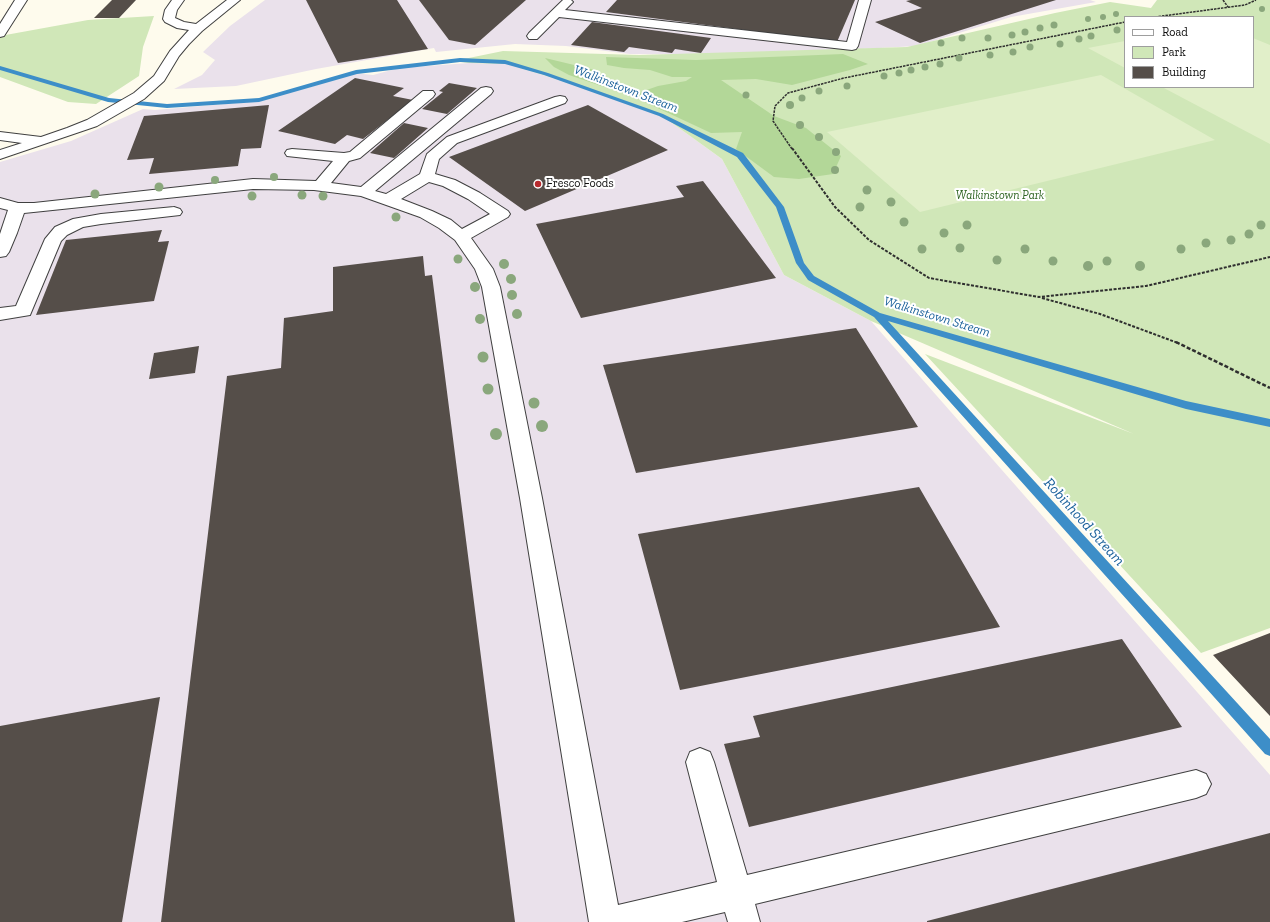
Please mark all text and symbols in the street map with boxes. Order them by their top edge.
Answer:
legend [1124,16,1254,88]
text: Road [1162,25,1188,39]
text: Park [1162,45,1186,59]
water label: Walkinstown Stream [572,62,680,116]
text: Building [1162,65,1206,79]
place label: Fresco Foods [546,177,614,191]
marker: Fresco Foods [533,179,543,189]
park label: Walkinstown Park [956,189,1044,203]
water label: Walkinstown Stream [882,293,992,341]
water label: Robinhood Stream [1040,474,1128,570]

